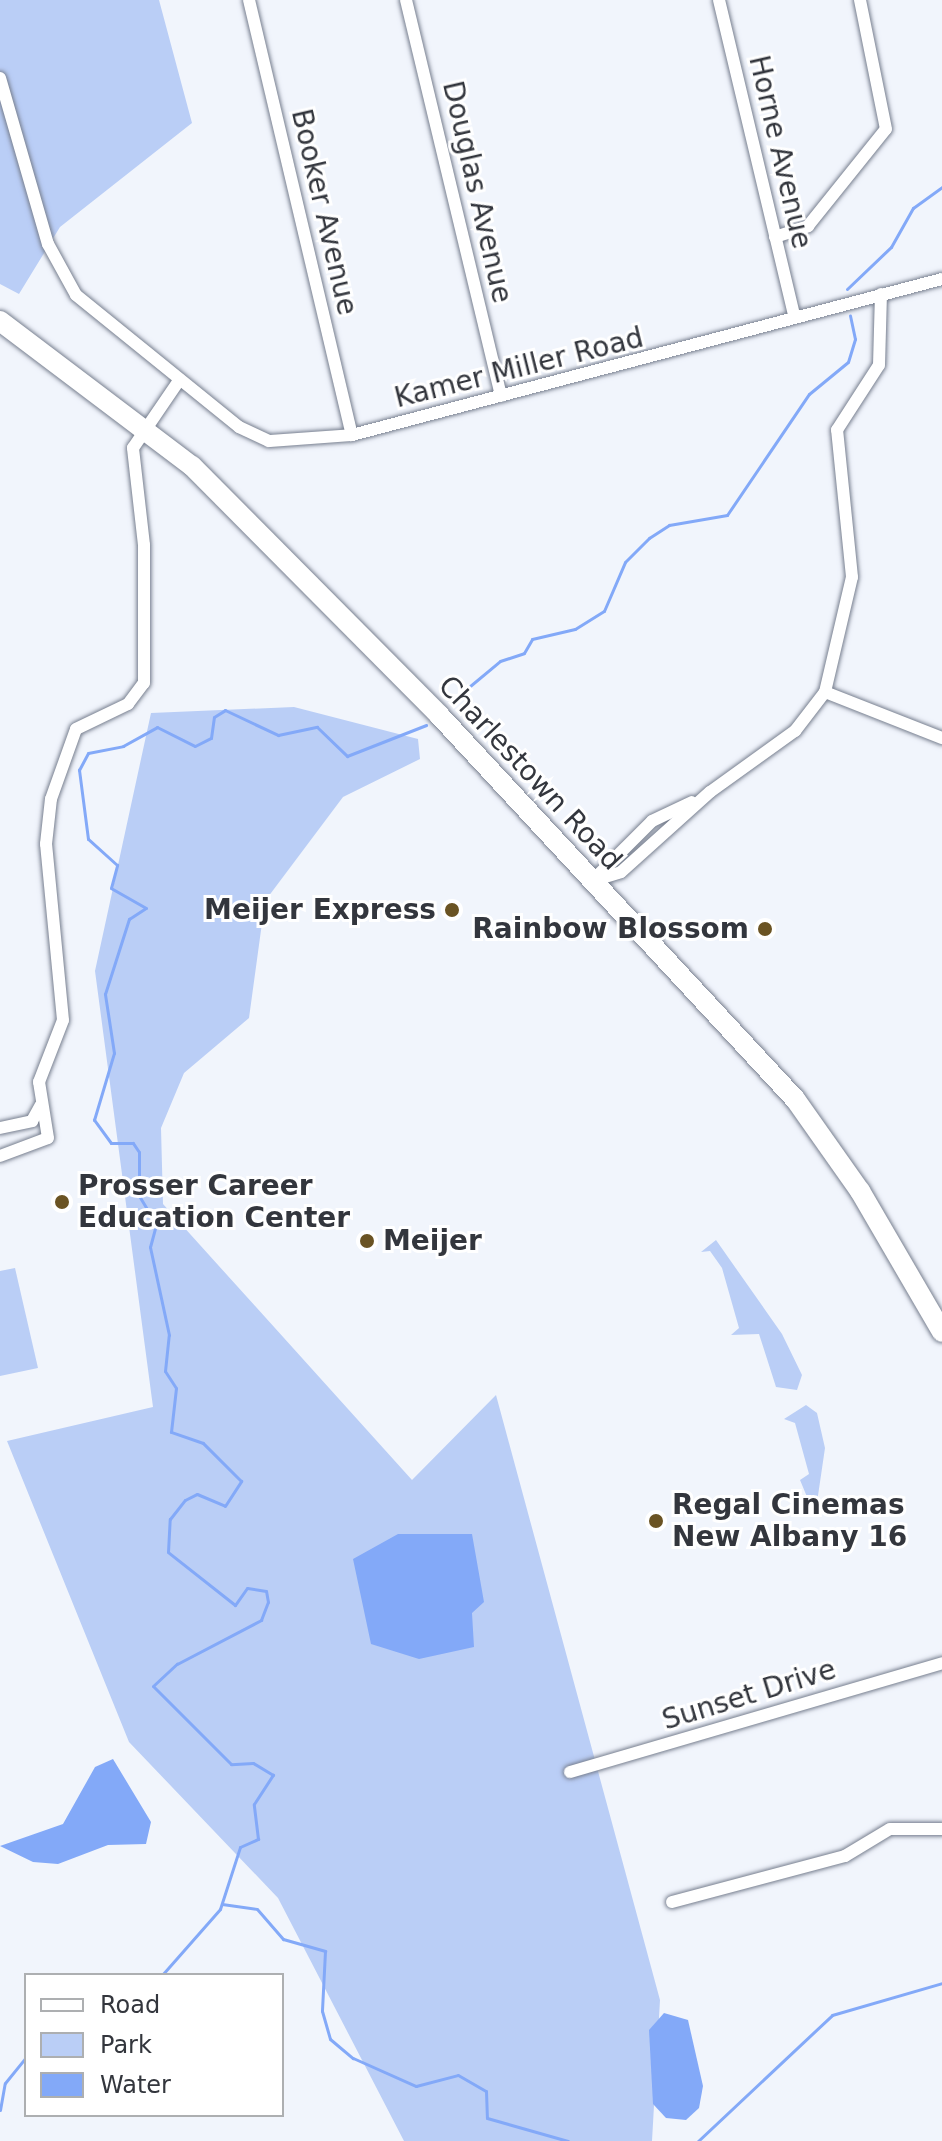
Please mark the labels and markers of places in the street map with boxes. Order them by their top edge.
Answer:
place label: Meijer Express [204,893,436,927]
marker: Meijer Express [443,901,461,919]
place label: Rainbow Blossom [472,912,749,946]
marker: Rainbow Blossom [756,920,774,938]
place label: Prosser Career Education Center [78,1169,350,1235]
marker: Prosser Career Education Center [53,1193,71,1211]
place label: Meijer [383,1224,482,1258]
marker: Meijer [358,1232,376,1250]
place label: Regal Cinemas New Albany 16 [672,1488,907,1554]
marker: Regal Cinemas New Albany 16 [647,1512,665,1530]

